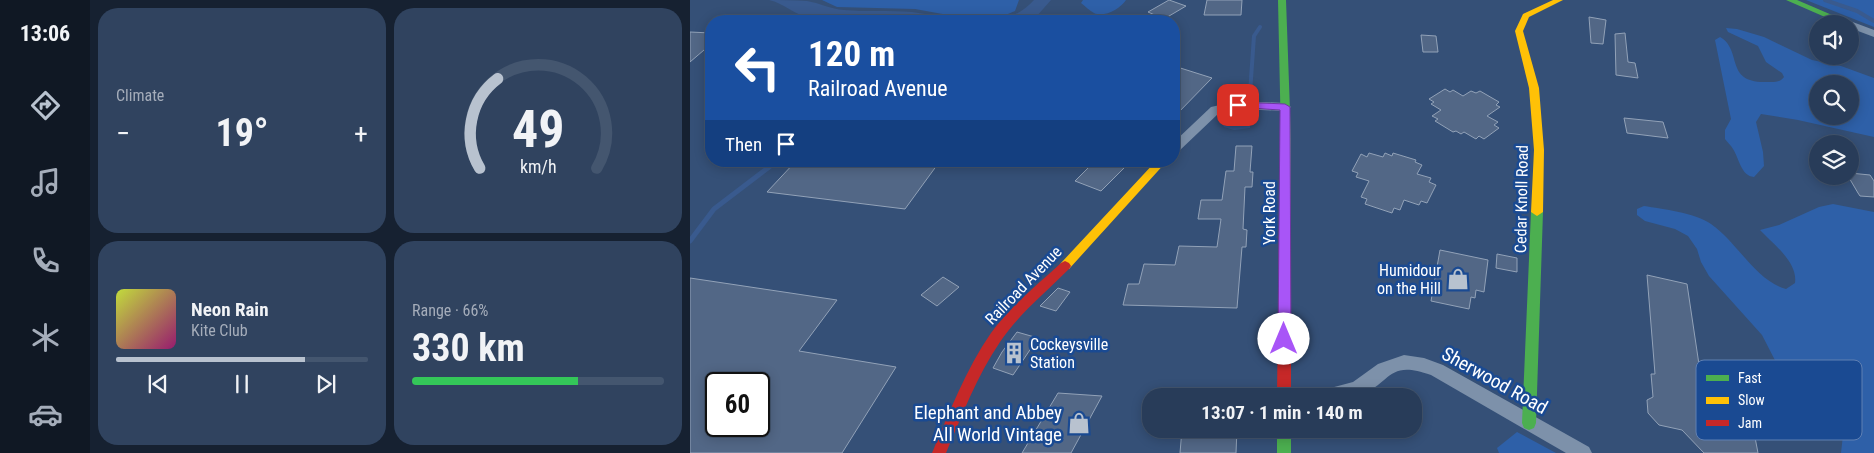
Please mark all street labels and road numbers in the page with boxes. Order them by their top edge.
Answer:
street label: Cedar Knoll Road [1511,145,1532,253]
street label: York Road [1260,181,1279,245]
street label: Railroad Avenue [981,242,1065,328]
street label: Sherwood Road [1438,342,1552,419]

